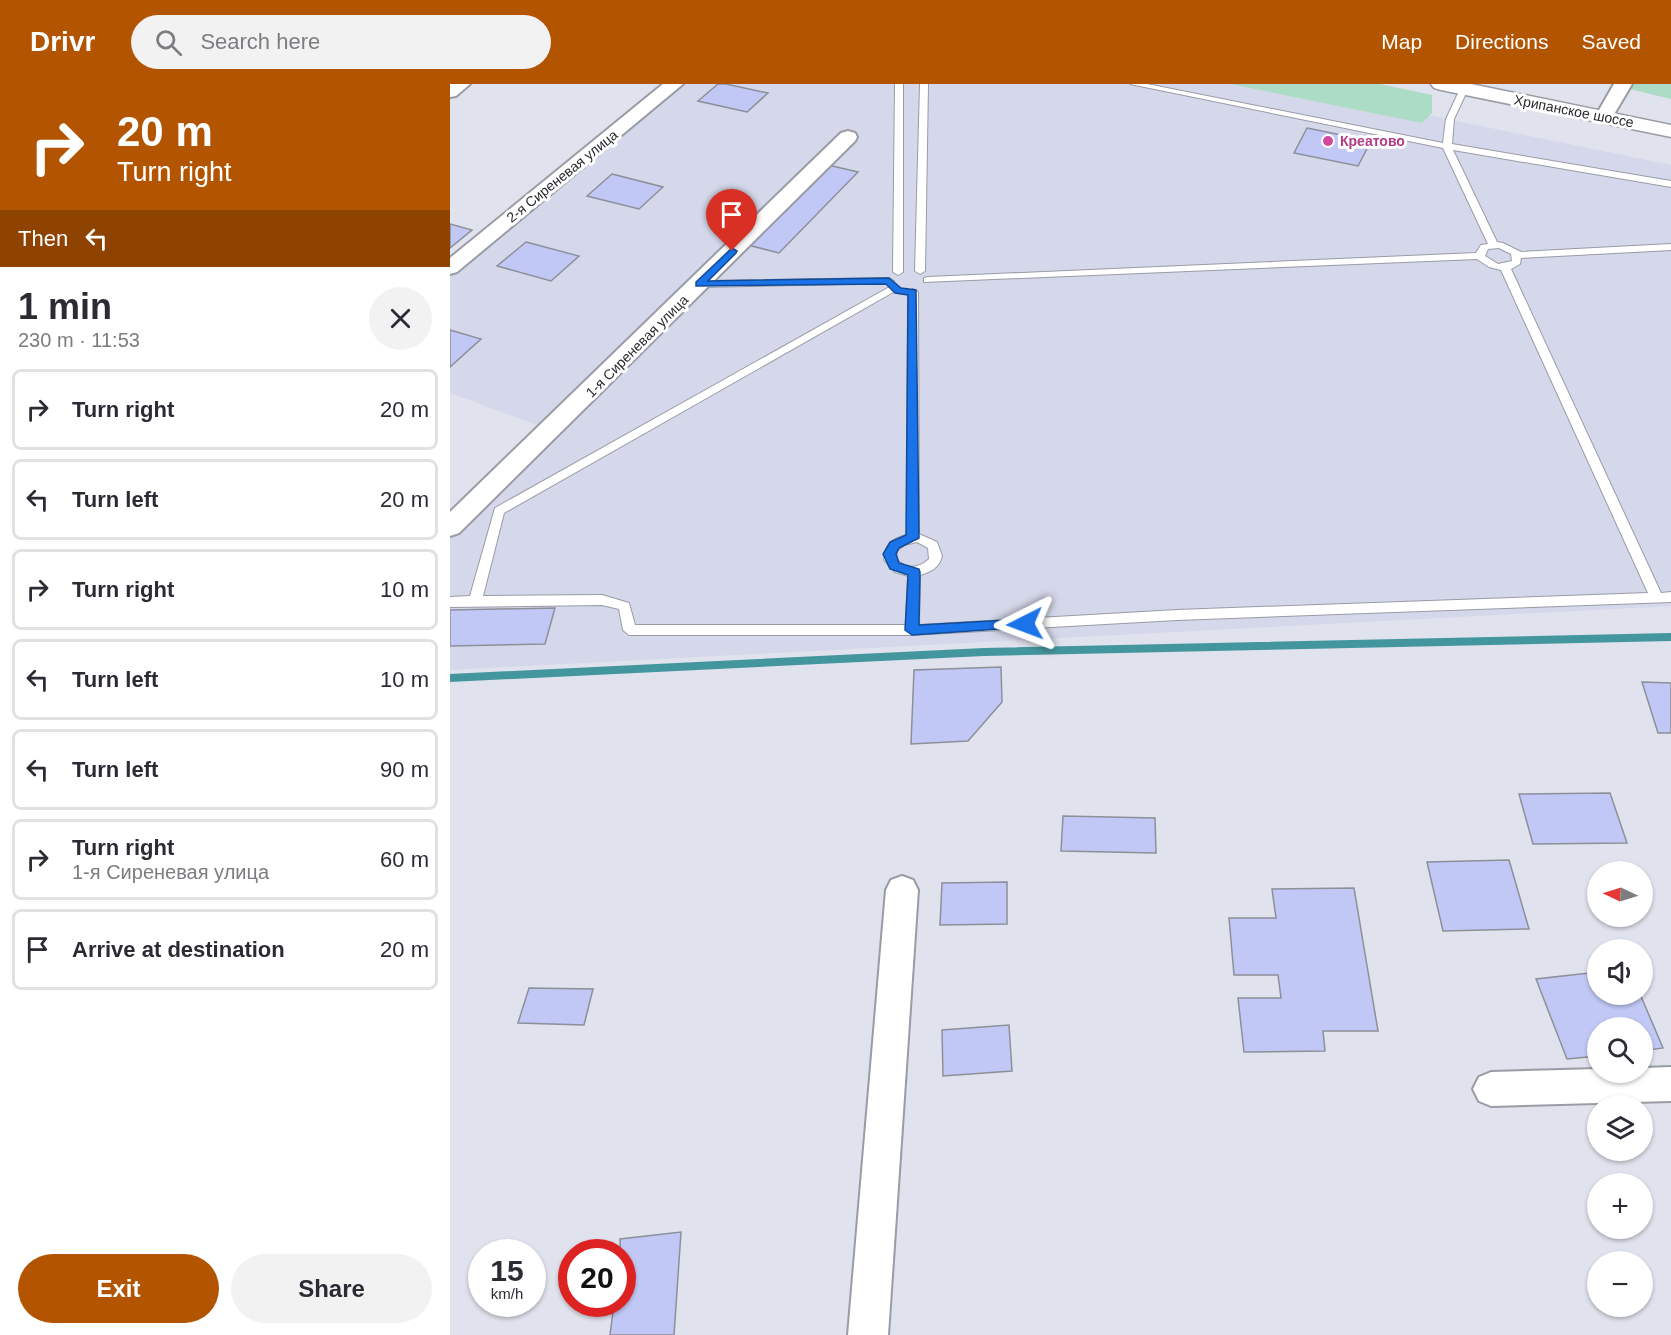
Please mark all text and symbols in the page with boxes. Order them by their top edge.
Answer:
search box [131,15,551,69]
text: Drivr [30,26,95,57]
icon: search [152,26,185,59]
text: Search here [200,29,320,54]
text: Map [1381,30,1422,53]
text: Directions [1455,30,1548,53]
text: Saved [1581,30,1641,53]
street label: Хрипанское шоссе [1513,92,1635,130]
icon: right [18,108,96,186]
text: 20 m [117,108,213,155]
street label: 2-я Сиреневая улица [503,126,621,226]
place label: Креатово [1340,133,1405,149]
marker: Креатово [1321,134,1335,148]
text: Turn right [117,157,232,187]
pin [706,189,757,251]
icon: arrive [715,198,748,231]
icon: left [80,222,113,255]
text: Then [18,226,68,251]
text: 1 min [18,286,112,327]
button: close [369,287,432,350]
street label: 1-я Сиреневая улица [583,291,692,400]
text: 230 m · 11:53 [18,329,140,351]
icon: right [21,393,54,426]
text: Turn right [72,397,174,422]
text: 20 m [380,397,429,422]
icon: left [21,483,54,516]
text: Turn left [72,487,158,512]
text: 20 m [380,487,429,512]
icon: right [21,573,54,606]
text: Turn right [72,577,174,602]
text: 10 m [380,577,429,602]
position arrow [993,592,1057,656]
icon: left [21,663,54,696]
text: Turn left [72,667,158,692]
text: 10 m [380,667,429,692]
icon: left [21,753,54,786]
text: Turn left [72,757,158,782]
text: 90 m [380,757,429,782]
text: Turn right [72,835,174,860]
icon: right [21,843,54,876]
text: 60 m [380,847,429,872]
text: 1-я Сиреневая улица [72,861,269,883]
north arrow [1587,861,1653,927]
map controls [1587,861,1653,1317]
icon: arrive [21,933,54,966]
text: Arrive at destination [72,937,285,962]
text: 20 m [380,937,429,962]
button: sound [1587,939,1653,1005]
button: search [1587,1017,1653,1083]
button: layers [1587,1095,1653,1161]
button: + [1587,1173,1653,1239]
speed limit sign: 20 [558,1239,636,1317]
button: − [1587,1251,1653,1317]
button: Exit [18,1254,219,1323]
button: Share [231,1254,432,1323]
text: 15 [490,1254,524,1287]
text: km/h [491,1285,523,1302]

